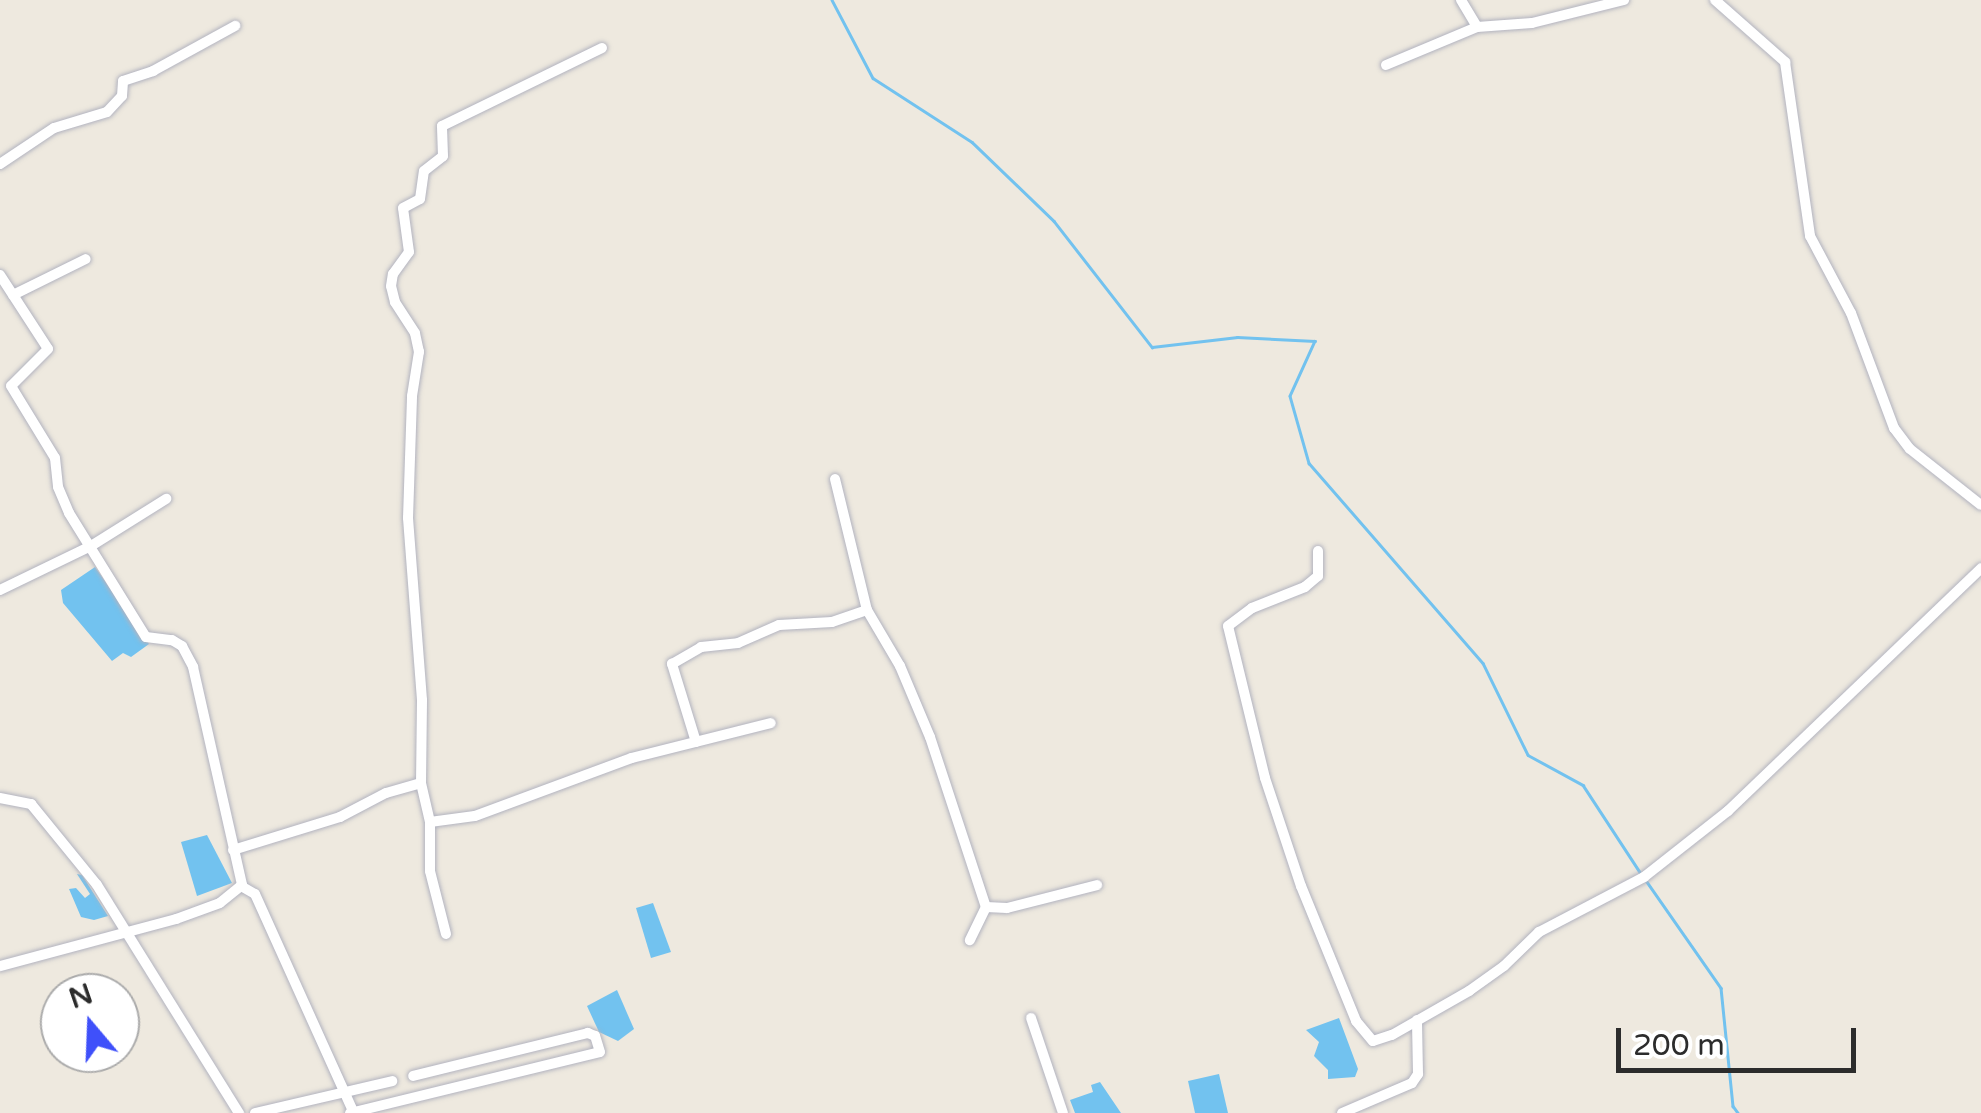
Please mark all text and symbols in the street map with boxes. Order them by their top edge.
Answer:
north arrow [40,973,140,1073]
text: N [65,977,97,1016]
scale bar [1621,1008,1861,1070]
text: 200 m [1633,1027,1725,1064]

